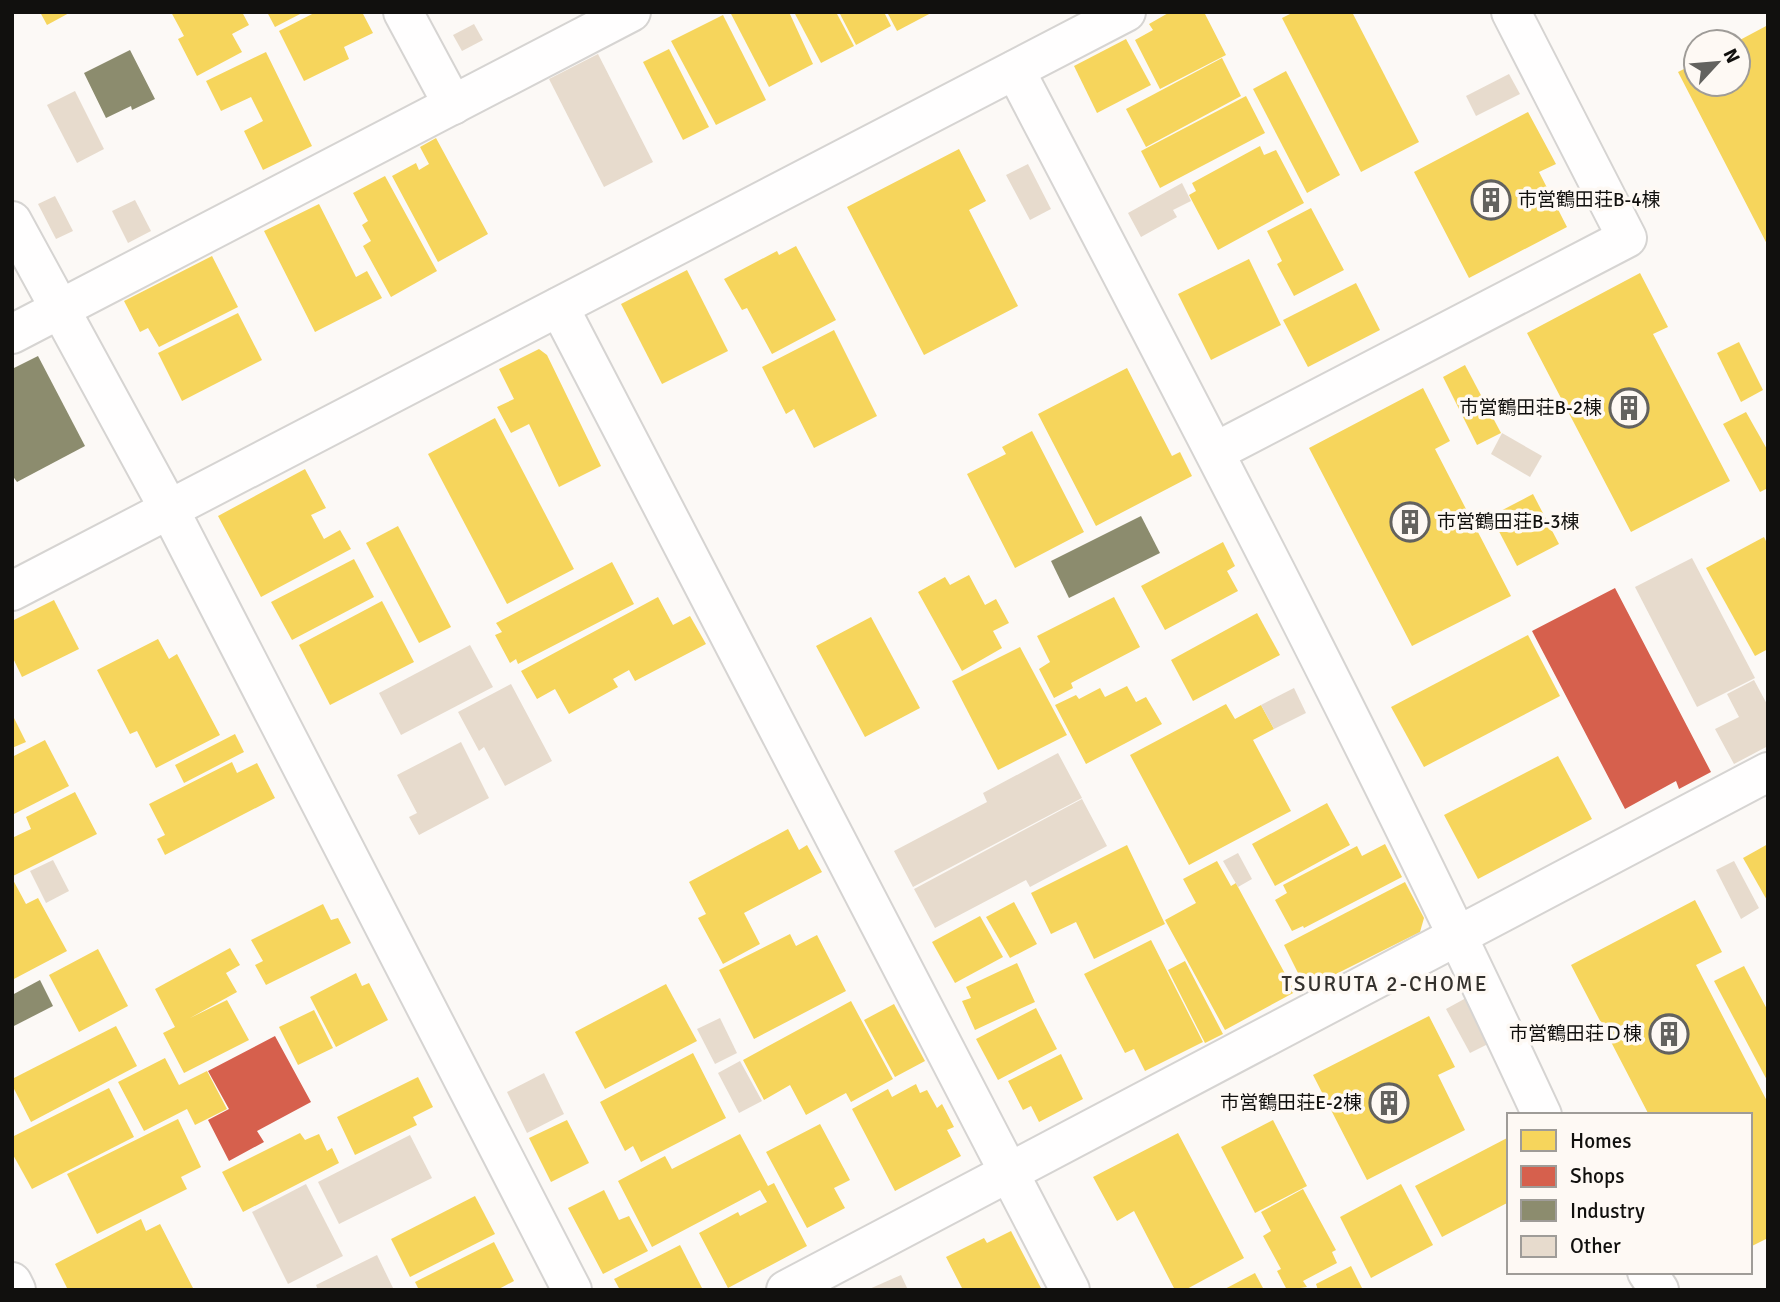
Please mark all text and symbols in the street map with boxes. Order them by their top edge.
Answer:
north arrow [1682,28,1752,98]
text: N [1718,45,1745,67]
building icon: 市営鶴田荘B-4棟 [1470,179,1512,221]
place label: 市営鶴田荘B-4棟 [1518,188,1660,212]
building icon: 市営鶴田荘B-2棟 [1608,387,1650,429]
place label: 市営鶴田荘B-2棟 [1460,396,1602,420]
building icon: 市営鶴田荘B-3棟 [1389,501,1431,543]
place label: 市営鶴田荘B-3棟 [1437,510,1579,534]
district label: TSURUTA 2-CHOME [1281,971,1489,997]
building icon: 市営鶴田荘Ｄ棟 [1648,1013,1690,1055]
place label: 市営鶴田荘Ｄ棟 [1509,1022,1642,1046]
building icon: 市営鶴田荘E-2棟 [1368,1082,1410,1124]
place label: 市営鶴田荘E-2棟 [1220,1091,1362,1115]
legend [1507,1113,1752,1274]
text: Homes [1570,1128,1632,1154]
text: Shops [1570,1163,1624,1189]
text: Industry [1570,1198,1645,1224]
text: Other [1570,1233,1621,1259]

